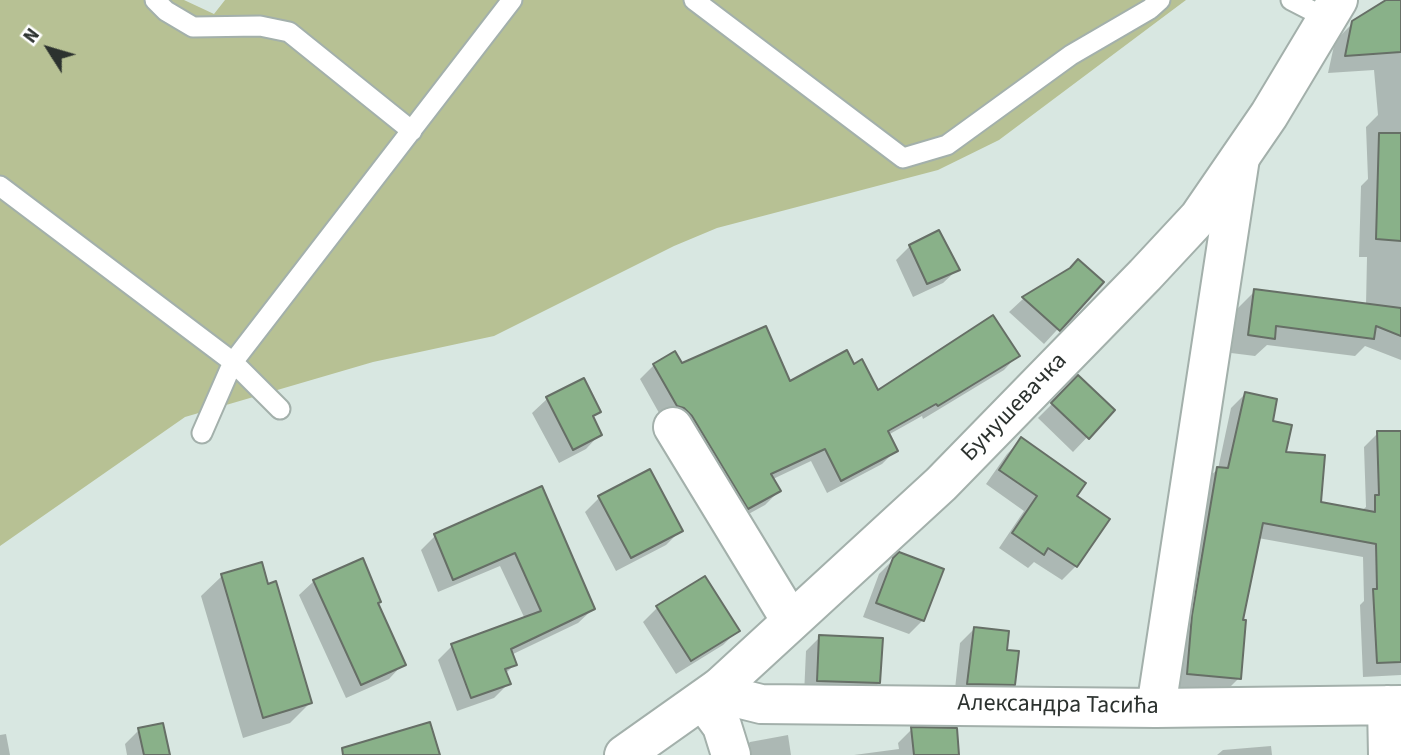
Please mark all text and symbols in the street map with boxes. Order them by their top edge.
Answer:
north arrow [14,14,84,84]
text: N [17,23,46,49]
street label: Бунушевачка [956,348,1074,468]
street label: Александра Тасића [957,690,1159,722]

